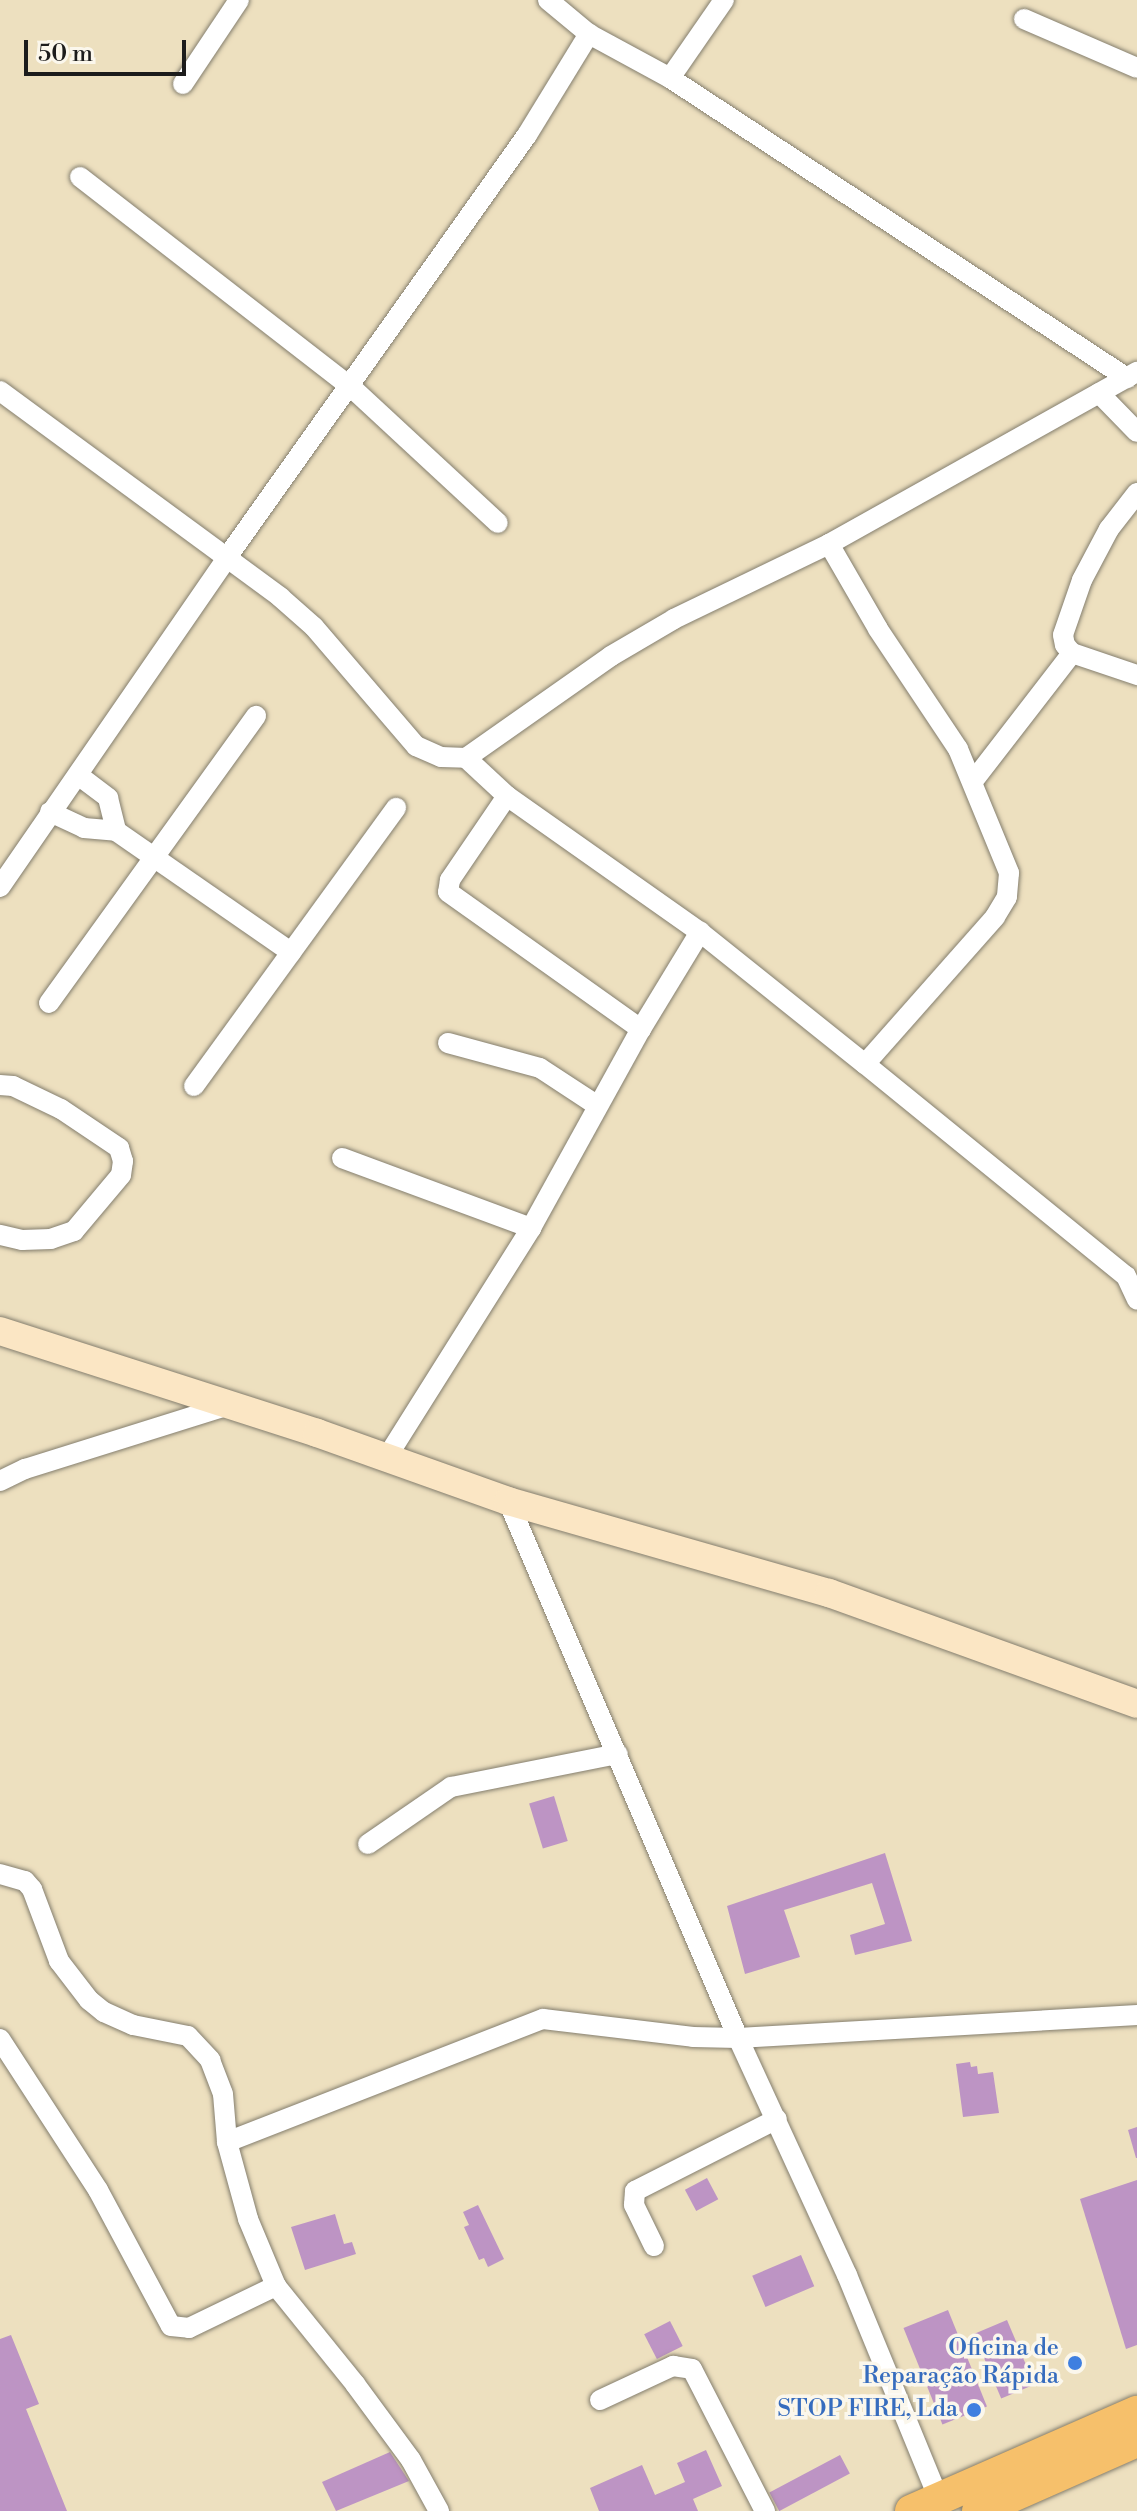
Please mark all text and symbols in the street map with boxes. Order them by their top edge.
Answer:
scale bar [28,24,190,74]
text: 50 m [38,39,93,69]
place label: Oficina de Reparação Rápida [862,2335,1059,2391]
marker: Oficina de Reparação Rápida [1066,2354,1084,2372]
place label: STOP FIRE, Lda [777,2396,958,2424]
marker: STOP FIRE, Lda [965,2401,983,2419]

